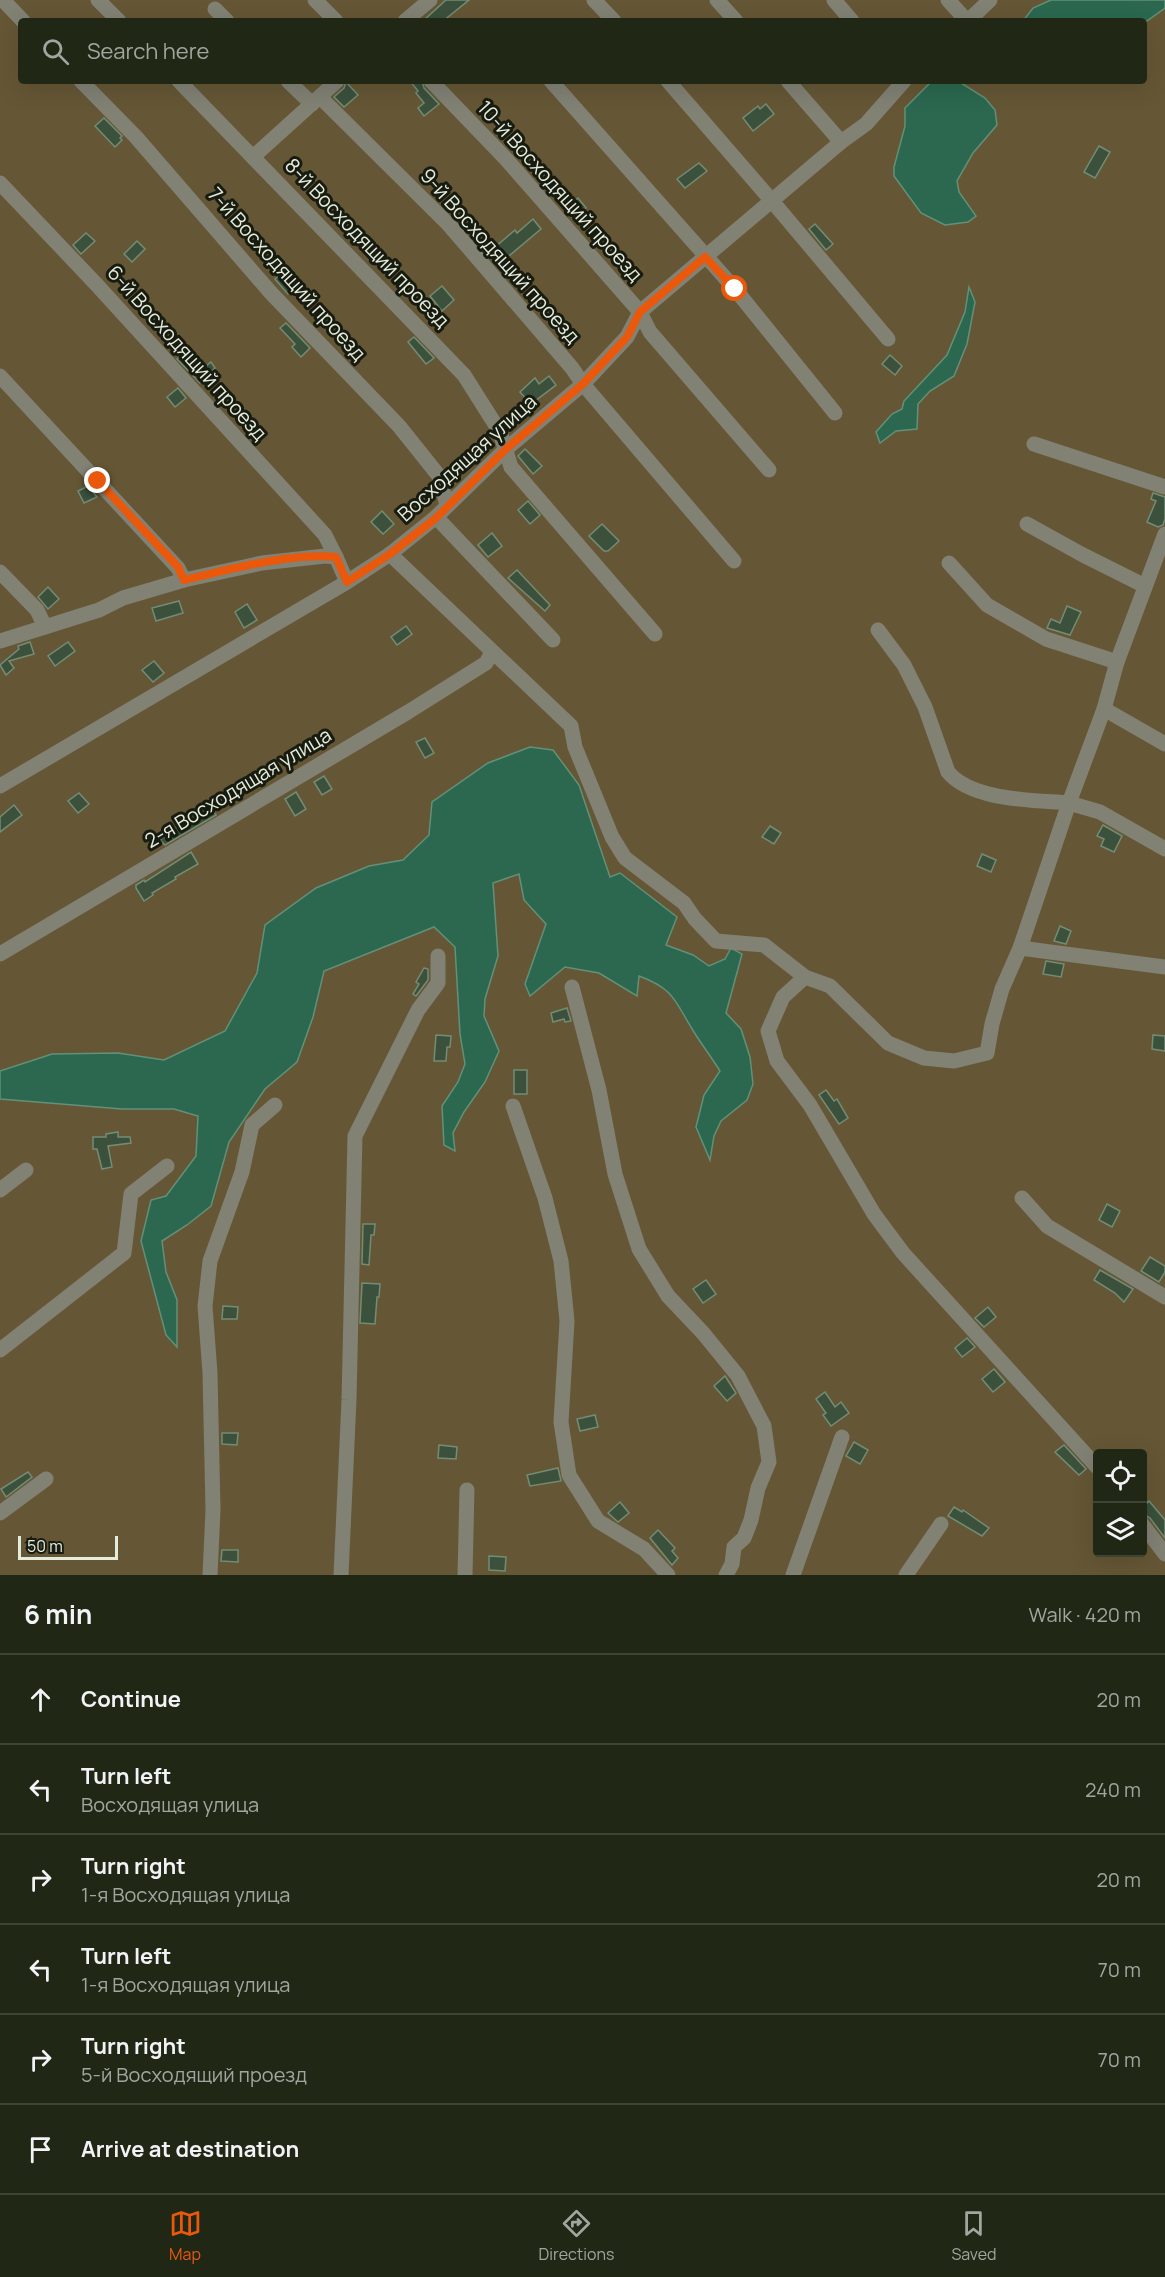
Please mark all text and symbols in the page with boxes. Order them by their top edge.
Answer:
search box [18,18,1147,84]
icon: search [39,35,72,68]
text: Search here [87,36,209,66]
street label: 10-й Восходящий проезд [472,94,649,287]
street label: 8-й Восходящий проезд [279,152,456,333]
street label: 9-й Восходящий проезд [414,162,586,349]
street label: 7-й Восходящий проезд [202,181,372,366]
street label: 6-й Восходящий проезд [101,259,273,446]
route start [721,275,747,301]
street label: Восходящая улица [391,388,542,527]
route end [84,467,110,493]
street label: 2-я Восходящая улица [139,721,336,854]
map controls [1093,1449,1147,1557]
button: locate [1093,1449,1147,1503]
button: layers [1093,1503,1147,1557]
scale bar [18,1533,118,1560]
text: 50 m [27,1535,63,1557]
text: 6 min [24,1596,92,1632]
text: Walk · 420 m [1029,1601,1141,1628]
icon: ahead [24,1683,57,1716]
text: Continue [81,1684,181,1714]
text: 20 m [1096,1686,1141,1713]
text: Turn left [81,1761,171,1791]
icon: left [24,1773,57,1806]
text: 240 m [1085,1776,1141,1803]
text: Восходящая улица [81,1791,259,1818]
text: Turn right [81,1851,186,1881]
icon: right [24,1863,57,1896]
text: 20 m [1096,1866,1141,1893]
text: 1-я Восходящая улица [81,1881,290,1908]
text: Turn left [81,1941,171,1971]
icon: left [24,1953,57,1986]
text: 70 m [1098,1956,1141,1983]
text: 1-я Восходящая улица [81,1971,290,1998]
text: Turn right [81,2031,186,2061]
icon: right [24,2043,57,2076]
text: 70 m [1098,2046,1141,2073]
text: 5-й Восходящий проезд [81,2061,307,2088]
icon: arrive [24,2133,57,2166]
text: Arrive at destination [81,2134,299,2164]
tab: Map [169,2207,202,2265]
tab: Directions [539,2207,614,2265]
tab: Saved [951,2207,996,2265]

